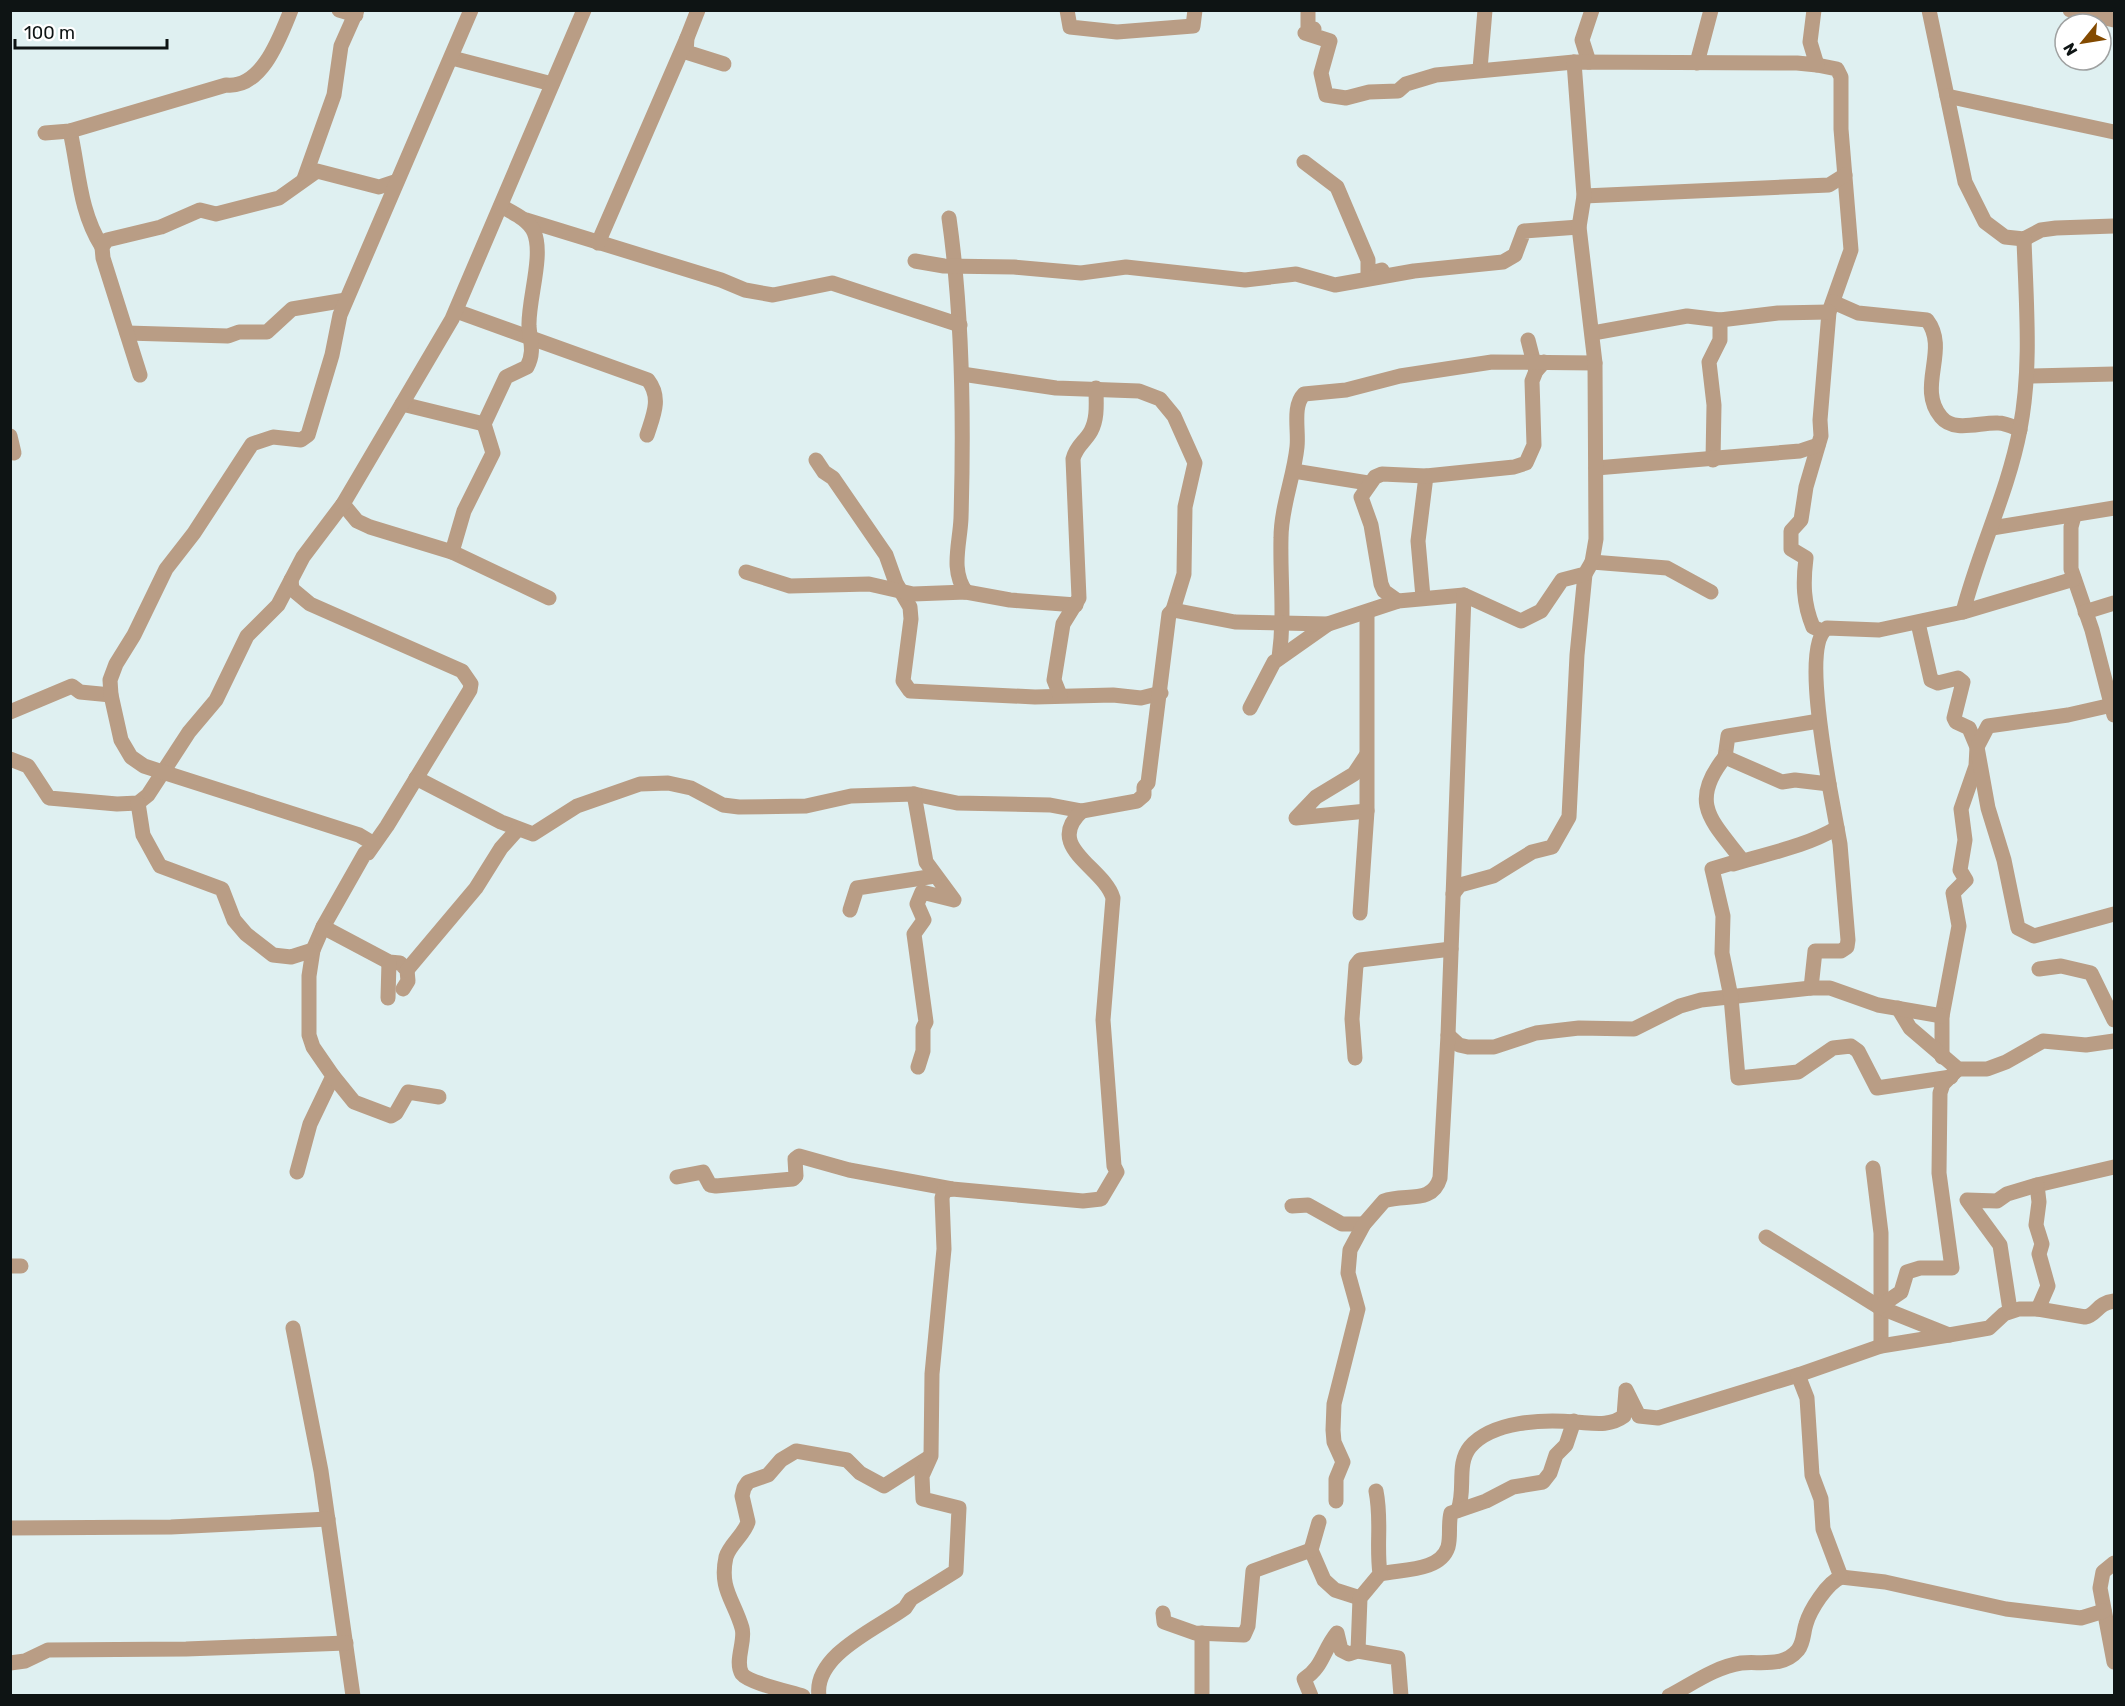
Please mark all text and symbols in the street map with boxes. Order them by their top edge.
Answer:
scale bar [15,12,166,50]
north arrow [2053,12,2113,72]
text: 100 m [24,22,75,44]
text: N [2059,40,2082,59]

